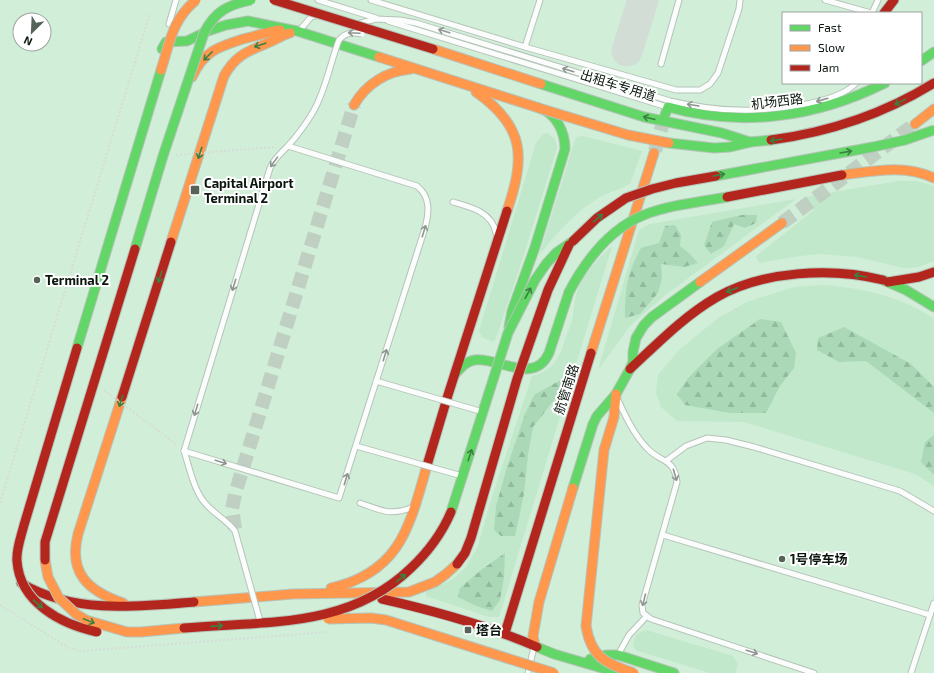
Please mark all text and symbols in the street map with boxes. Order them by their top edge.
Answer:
north arrow [12,12,52,52]
legend [782,12,922,84]
text: Fast [818,20,842,34]
one-way arrow [437,27,450,34]
one-way arrow [348,30,361,37]
text: N [21,34,34,49]
text: Slow [818,40,845,54]
one-way arrow [255,42,267,50]
one-way arrow [203,51,213,61]
text: Jam [818,60,839,74]
one-way arrow [562,65,574,73]
street label: 出租车专用道 [578,66,658,104]
street label: 机场西路 [750,90,804,112]
one-way arrow [815,97,828,105]
one-way arrow [894,99,906,106]
one-way arrow [687,101,700,109]
one-way arrow [643,114,656,121]
one-way arrow [770,136,783,144]
one-way arrow [196,146,203,159]
one-way arrow [840,147,853,155]
one-way arrow [270,156,278,167]
one-way arrow [712,171,725,179]
place label: Capital Airport Terminal 2 [204,175,294,206]
marker: Capital Airport Terminal 2 [189,184,201,196]
one-way arrow [593,213,603,222]
one-way arrow [421,224,428,237]
one-way arrow [156,270,163,283]
place label: Terminal 2 [45,272,109,288]
one-way arrow [854,272,867,280]
marker: Terminal 2 [32,275,42,285]
one-way arrow [230,278,237,291]
one-way arrow [727,287,739,295]
one-way arrow [525,288,533,300]
one-way arrow [382,348,389,361]
street label: 航管南路 [550,362,582,416]
one-way arrow [117,394,124,407]
one-way arrow [192,403,199,416]
one-way arrow [467,448,474,461]
one-way arrow [215,459,228,466]
one-way arrow [672,468,679,481]
one-way arrow [342,473,350,485]
place label: 1号停车场 [790,551,848,567]
marker: 1号停车场 [777,554,787,564]
one-way arrow [395,573,406,582]
one-way arrow [640,593,647,606]
one-way arrow [33,599,43,608]
one-way arrow [83,617,95,625]
one-way arrow [210,622,223,629]
place label: 塔台 [476,622,502,638]
marker: 塔台 [463,625,473,635]
one-way arrow [745,649,757,657]

